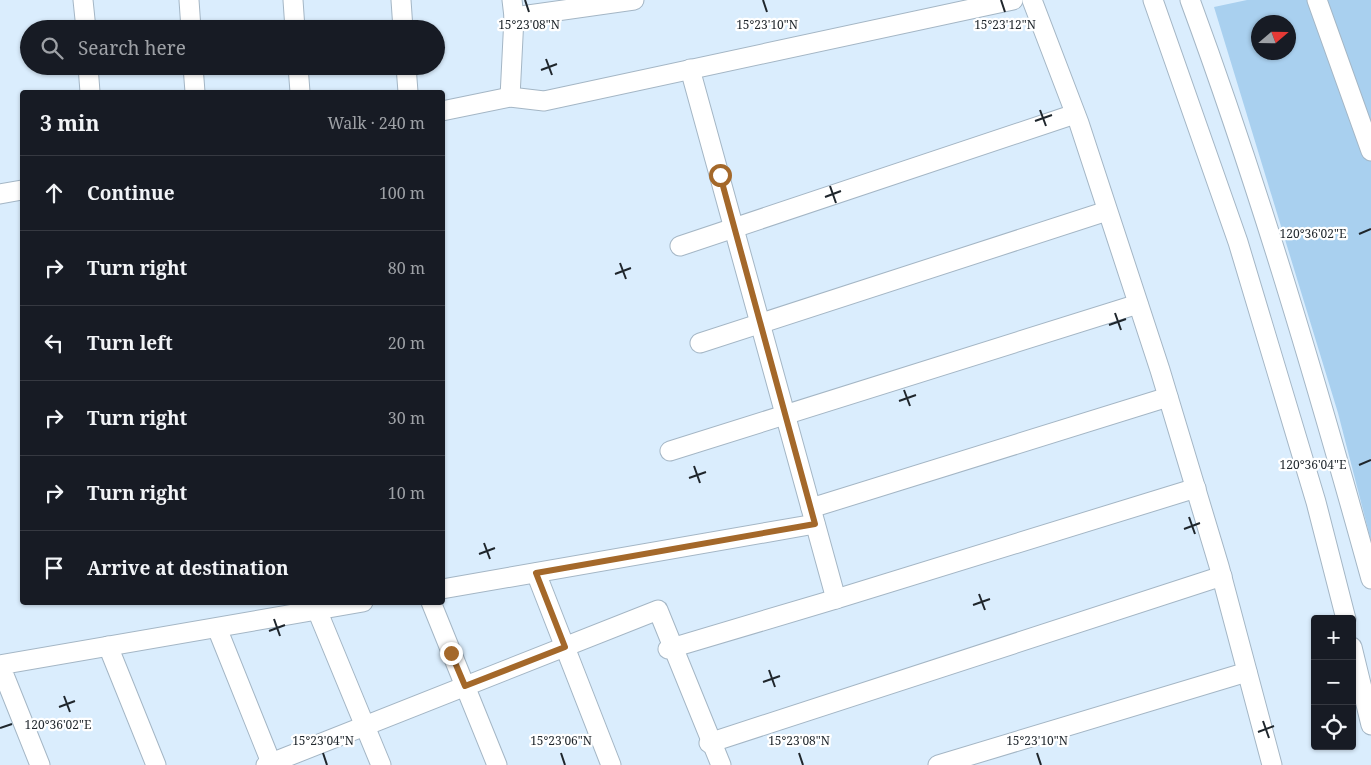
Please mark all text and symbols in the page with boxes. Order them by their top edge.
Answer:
north arrow [1251,15,1296,60]
text: 15°23'08"N [498,16,560,33]
text: 15°23'10"N [736,16,798,33]
text: 15°23'12"N [974,16,1036,33]
search box [20,20,445,75]
icon: search [38,34,66,62]
text: Search here [78,35,186,61]
text: 3 min [40,109,99,137]
text: Walk · 240 m [328,112,425,134]
route start [709,164,732,187]
icon: ahead [40,179,68,207]
text: Continue [87,180,175,206]
text: 100 m [379,182,425,204]
text: 120°36'02"E [1280,225,1346,242]
icon: right [40,254,68,282]
text: Turn right [87,255,187,281]
text: 80 m [388,257,425,279]
icon: left [40,329,68,357]
text: Turn left [87,330,173,356]
text: 20 m [388,332,425,354]
icon: right [40,404,68,432]
text: Turn right [87,405,187,431]
text: 30 m [388,407,425,429]
text: 120°36'04"E [1280,456,1346,473]
icon: right [40,479,68,507]
text: Turn right [87,480,187,506]
text: 10 m [388,482,425,504]
icon: arrive [40,554,68,582]
text: Arrive at destination [87,555,289,581]
map controls [1311,615,1356,750]
button: + [1311,615,1356,660]
route end [440,642,463,665]
button: − [1311,660,1356,705]
button: locate [1311,705,1356,750]
text: 120°36'02"E [25,716,91,733]
text: 15°23'04"N [292,732,354,749]
text: 15°23'06"N [530,732,592,749]
text: 15°23'08"N [768,732,830,749]
text: 15°23'10"N [1006,732,1068,749]

